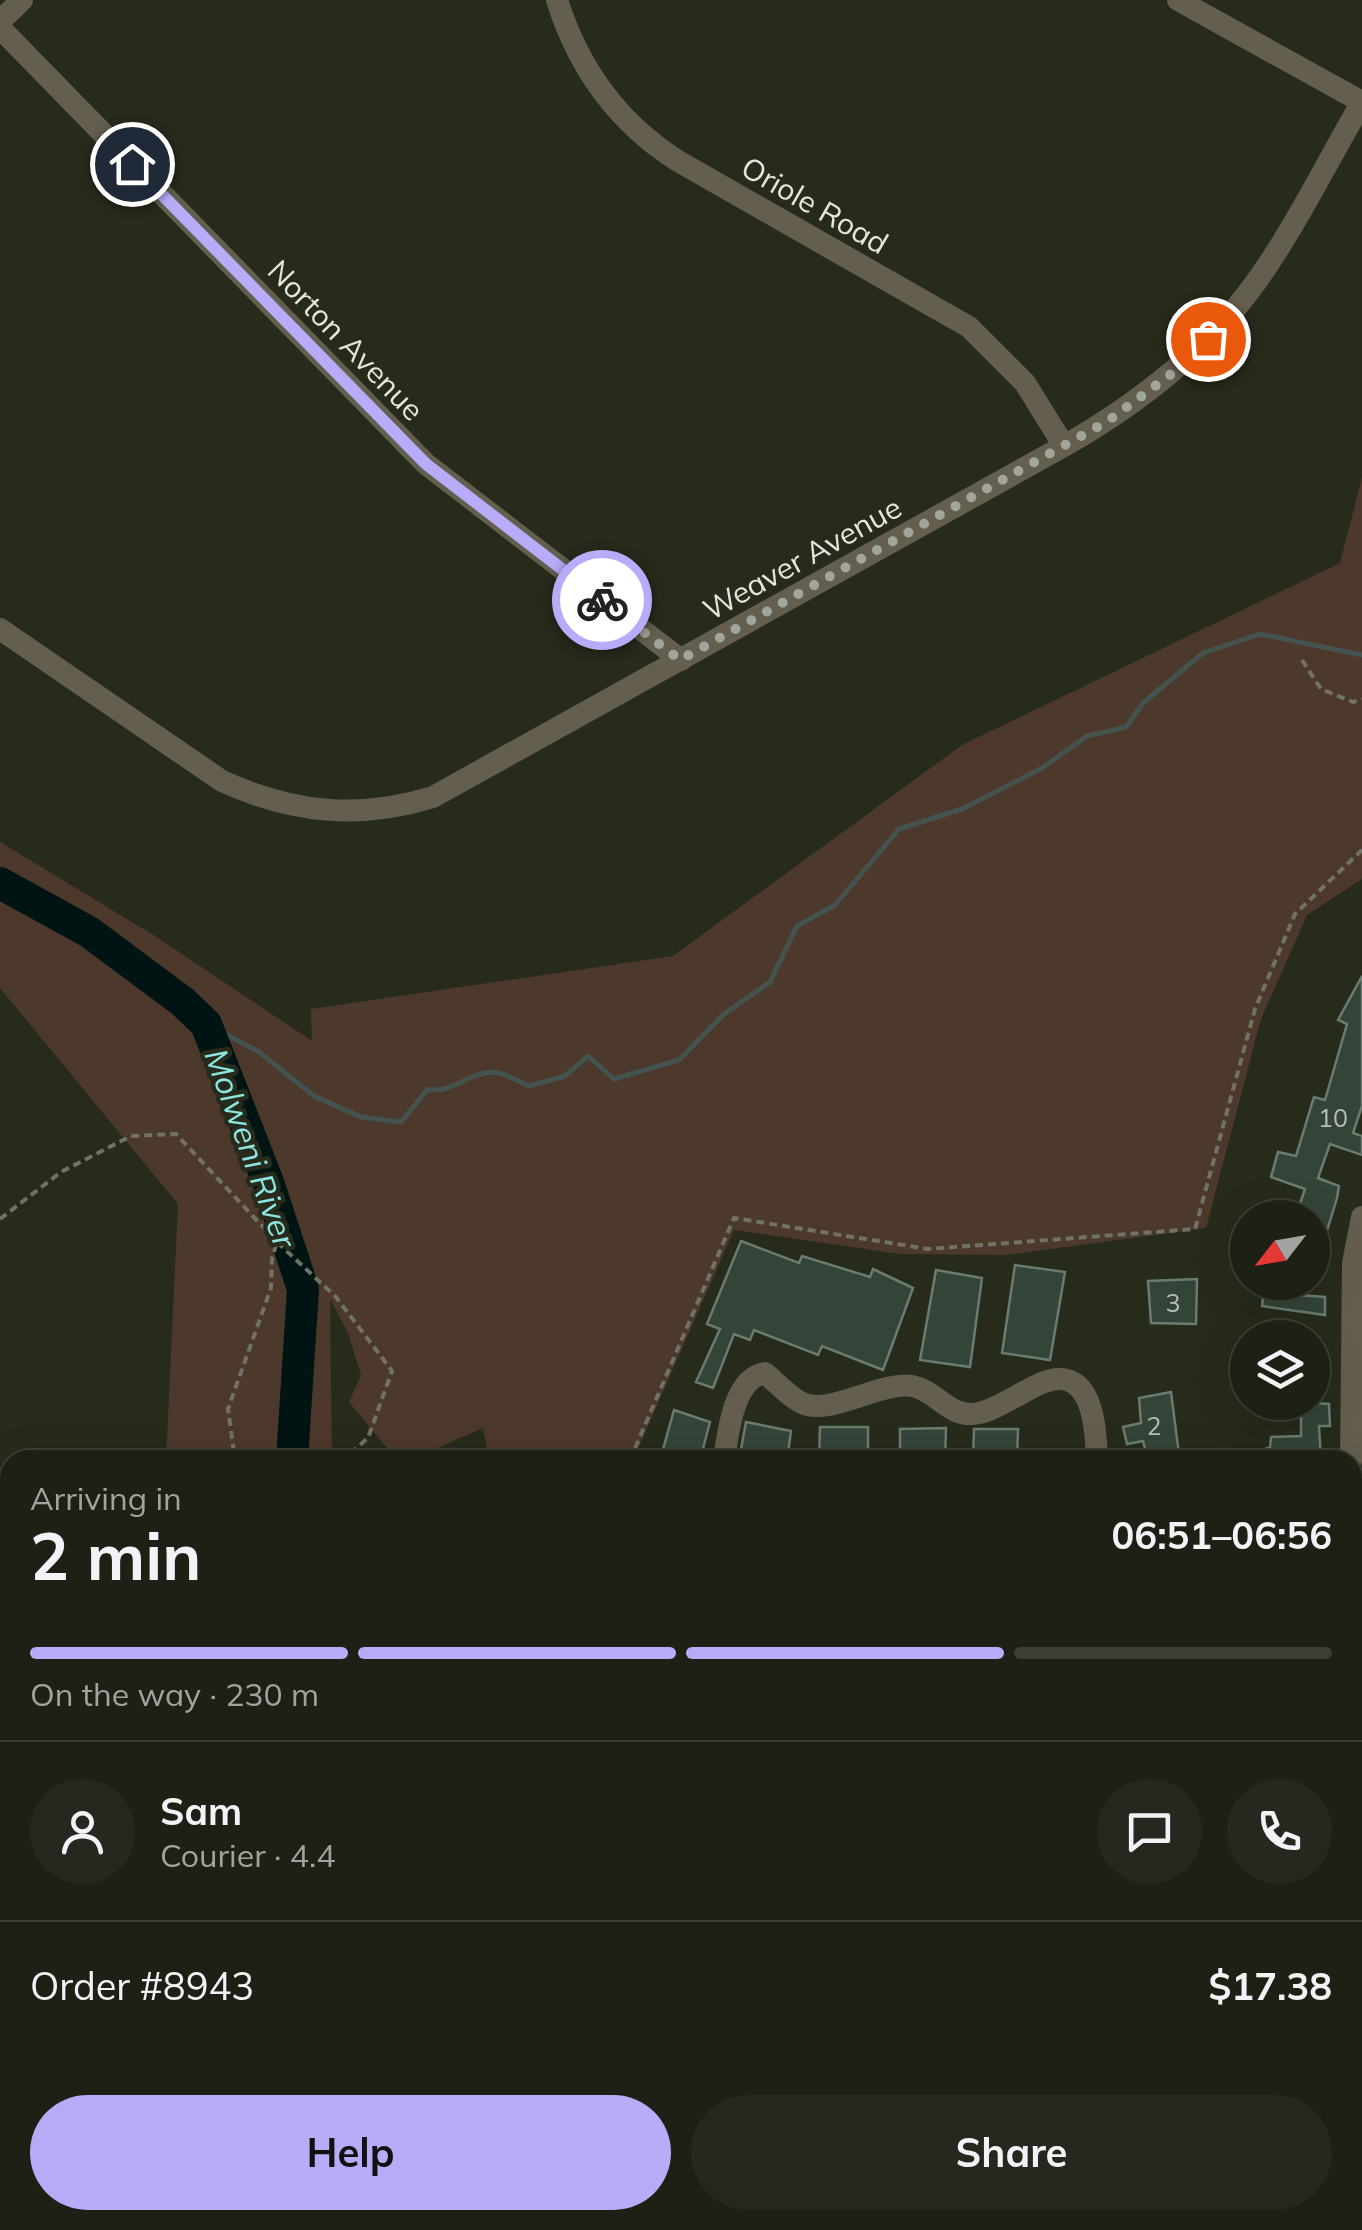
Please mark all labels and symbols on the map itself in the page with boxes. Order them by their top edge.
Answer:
pin [90,122,175,207]
street label: Oriole Road [735,148,895,262]
street label: Norton Avenue [260,252,432,428]
pin [1166,297,1251,382]
street label: Weaver Avenue [696,488,908,628]
courier [552,550,652,650]
water label: Molweni River [197,1043,306,1254]
house number: 10 [1318,1102,1348,1133]
north arrow [1230,1200,1330,1300]
house number: 3 [1165,1287,1181,1318]
house number: 2 [1146,1410,1162,1441]

